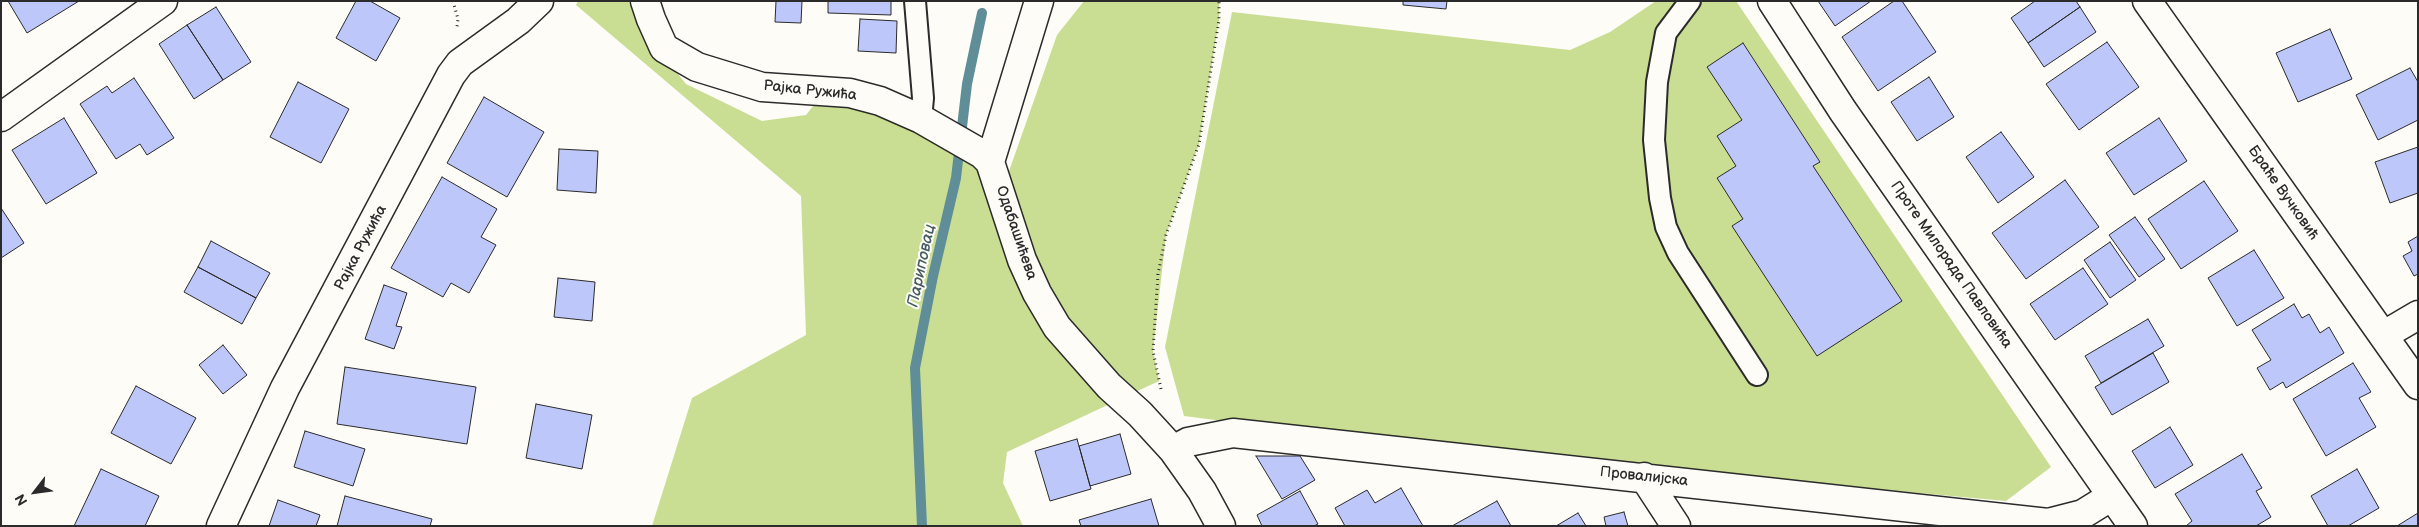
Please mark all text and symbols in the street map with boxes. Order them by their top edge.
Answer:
street label: Рајка Ружића [762,77,858,105]
street label: Браће Вучковић [2244,142,2322,244]
street label: Проте Милорада Павловића [1886,178,2016,352]
street label: Одабашићева [991,184,1041,282]
street label: Рајка Ружића [331,202,391,294]
water label: Париповац [904,223,940,309]
street label: Провалијска [1599,463,1689,491]
north arrow [10,467,60,517]
text: N [12,491,32,509]

